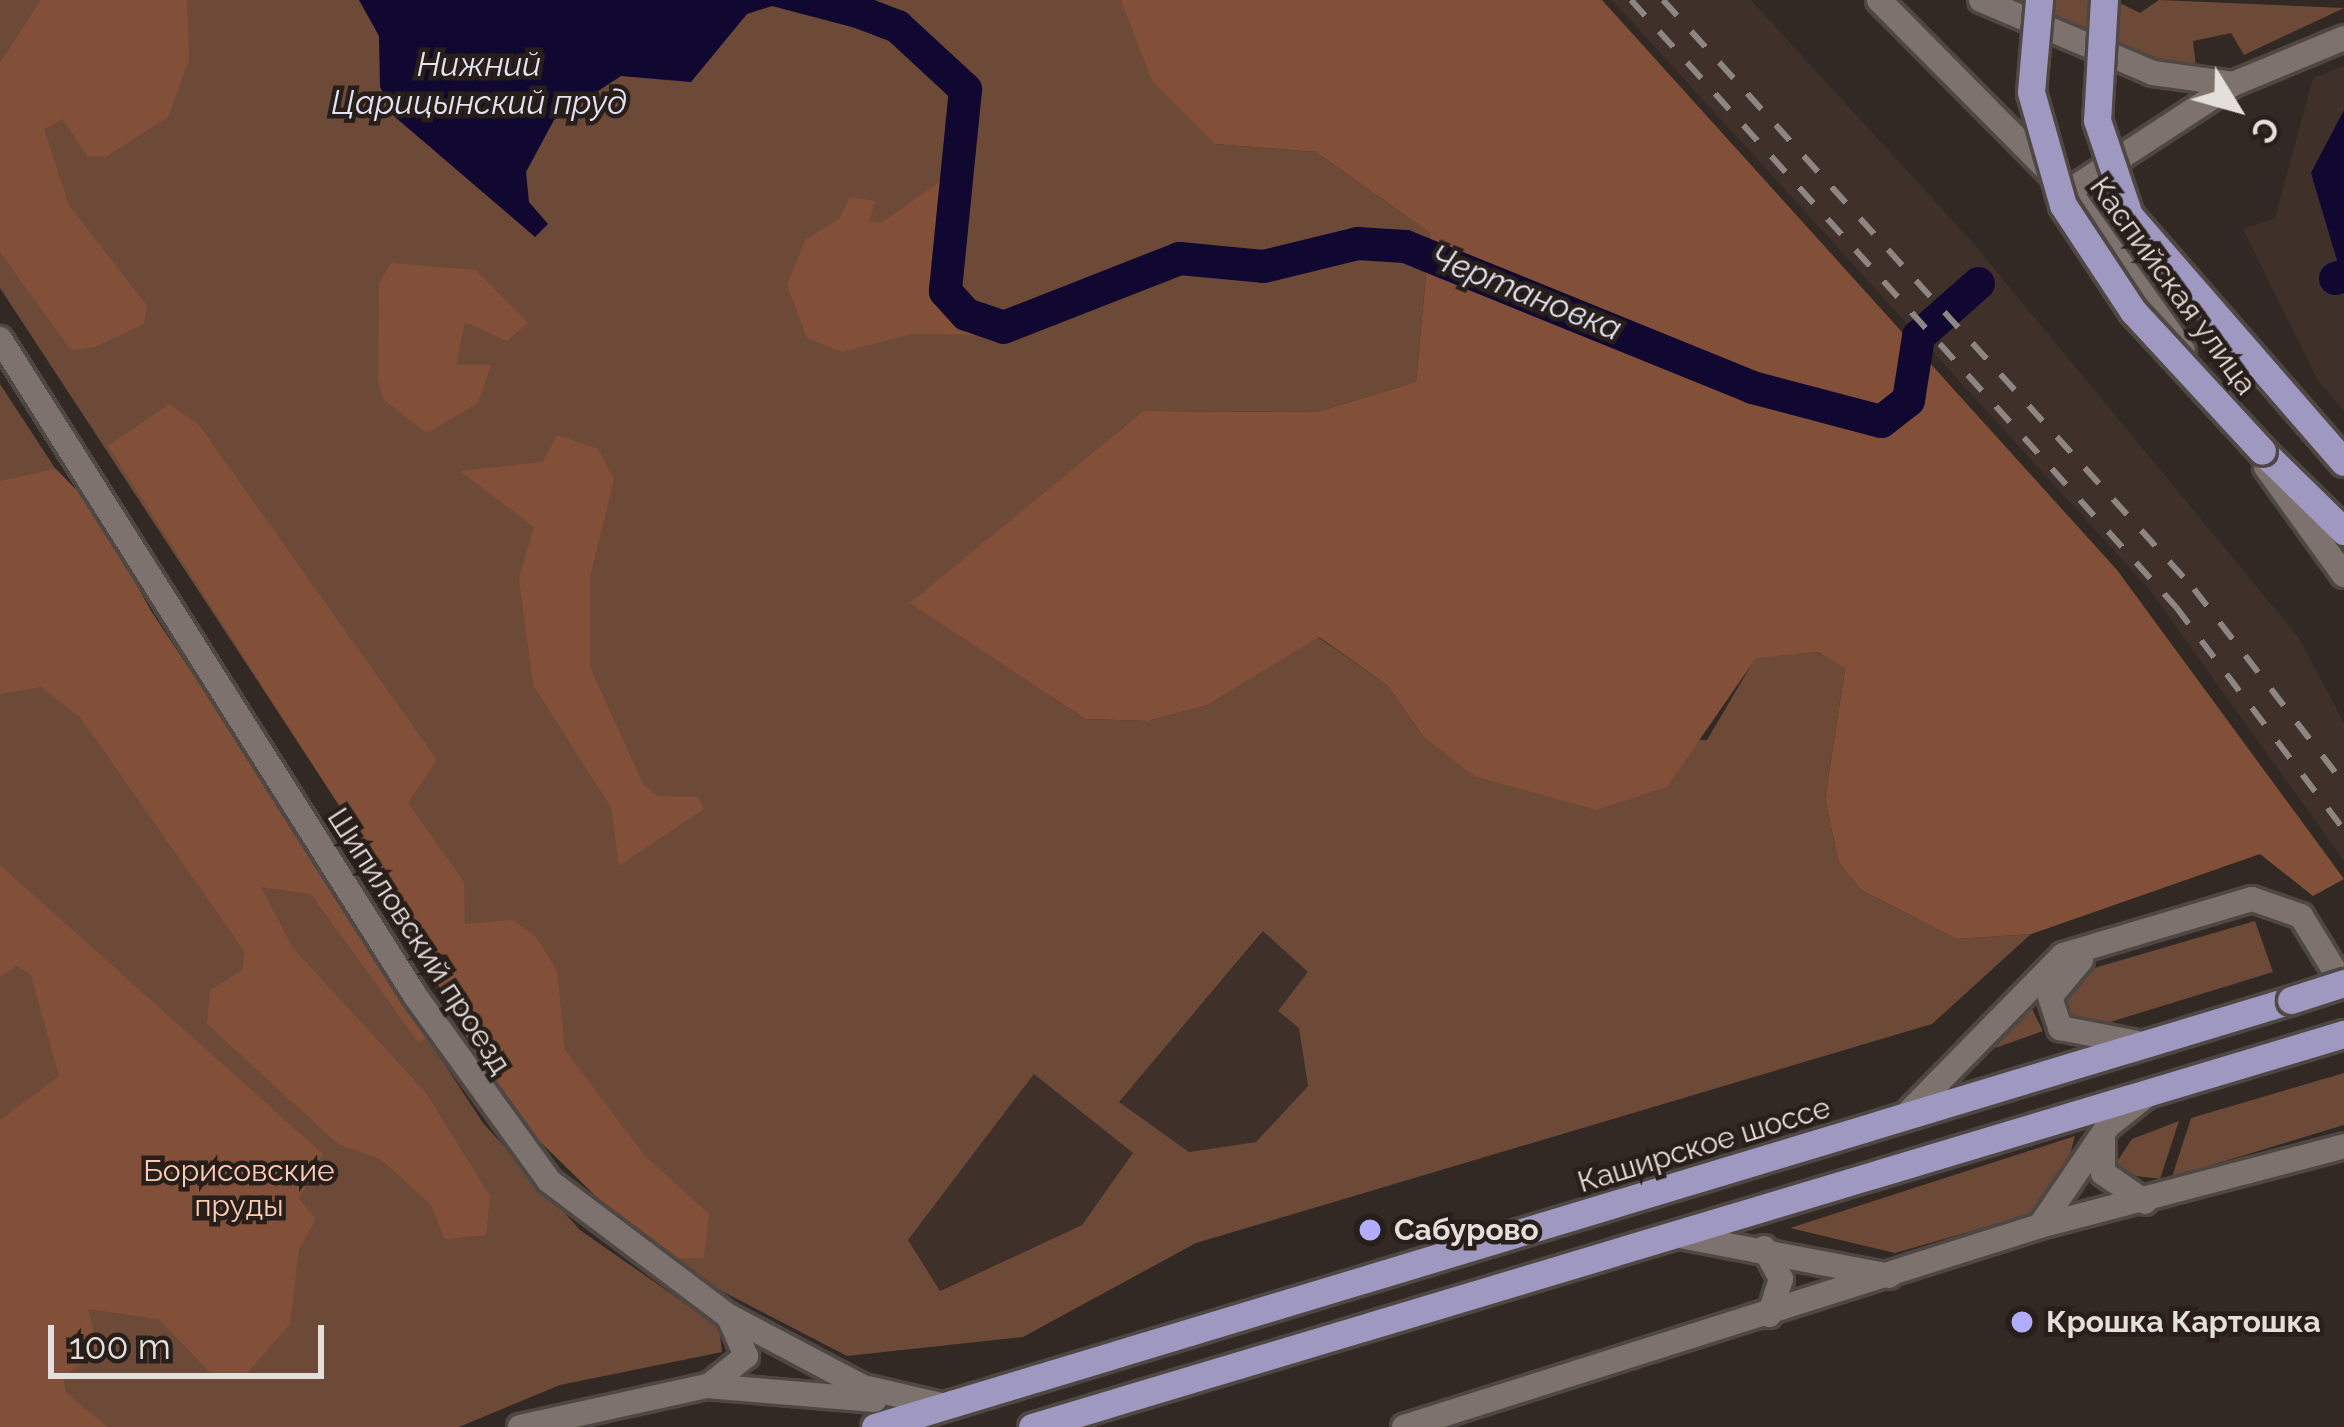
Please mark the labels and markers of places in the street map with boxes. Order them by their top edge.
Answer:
place label: Сабурово [1394,1212,1539,1248]
marker: Сабурово [1357,1217,1383,1243]
place label: Крошка Картошка [2046,1304,2321,1340]
marker: Крошка Картошка [2009,1309,2035,1335]

